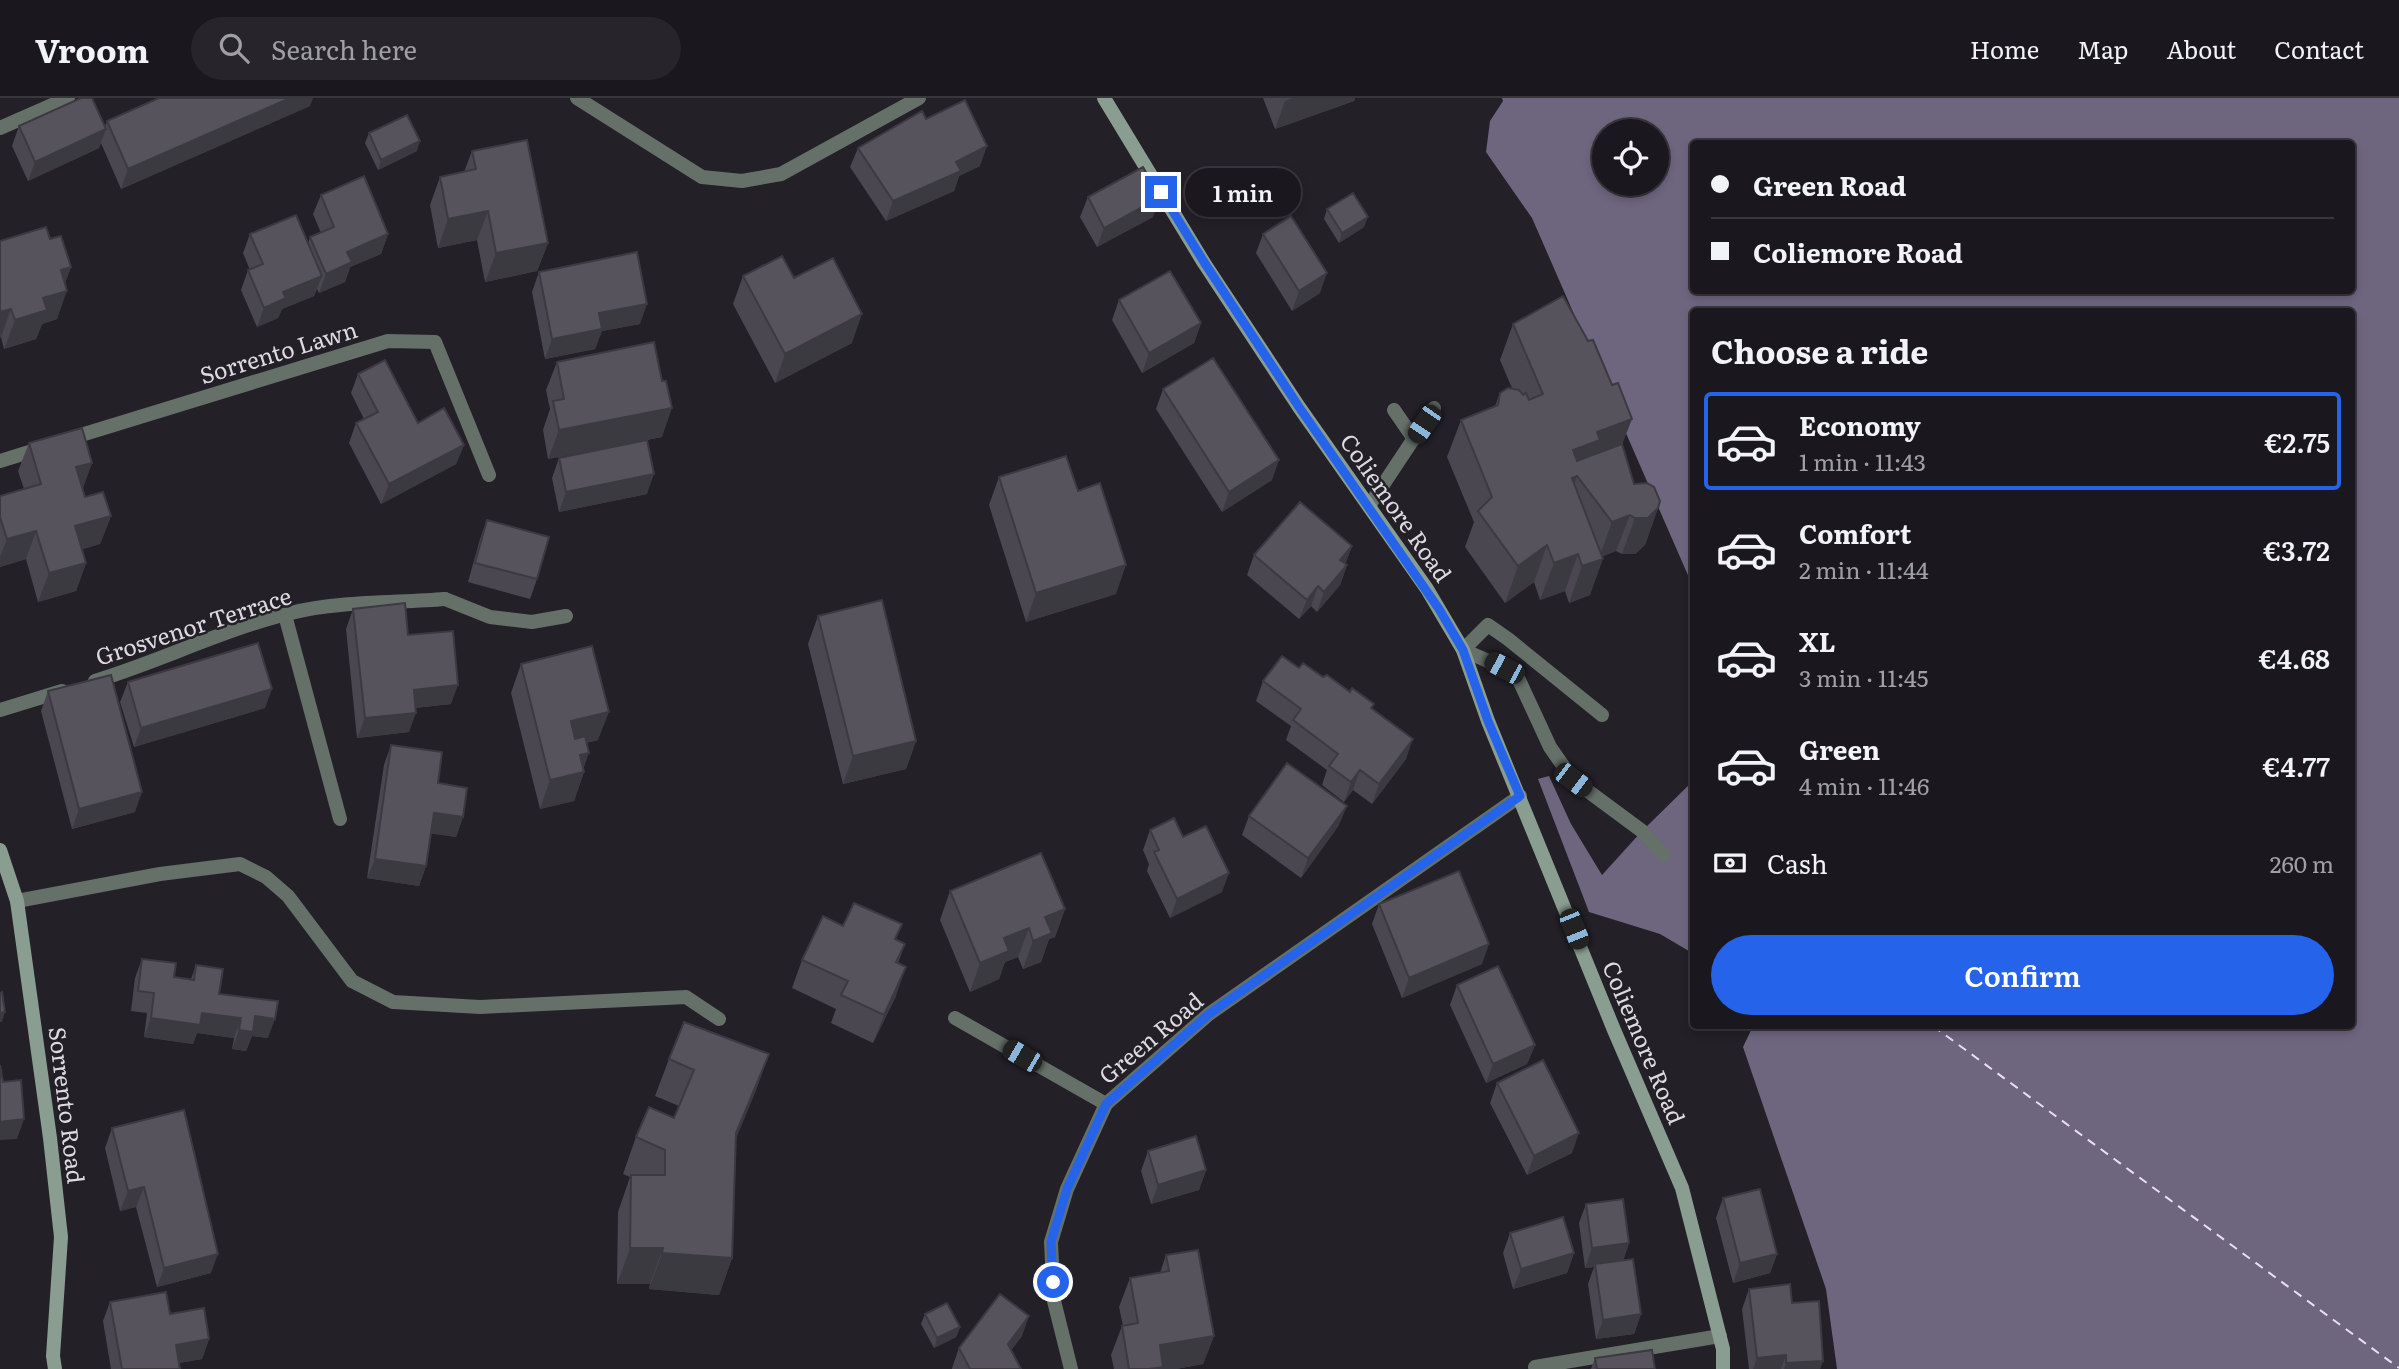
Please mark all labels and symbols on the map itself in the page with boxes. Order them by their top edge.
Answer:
callout: 1 min [1186,168,1301,217]
route end [1145,176,1177,208]
street label: Sorrento Lawn [195,311,361,391]
car [1404,401,1445,447]
street label: Coliemore Road [1333,426,1461,588]
street label: Grosvenor Terrace [91,577,295,673]
car [1481,649,1528,687]
car [1550,759,1597,801]
car [1557,906,1592,952]
street label: Coliemore Road [1595,955,1695,1129]
street label: Green Road [1090,983,1210,1091]
street label: Sorrento Road [42,1025,94,1185]
car [999,1036,1046,1076]
route start [1037,1266,1069,1298]

